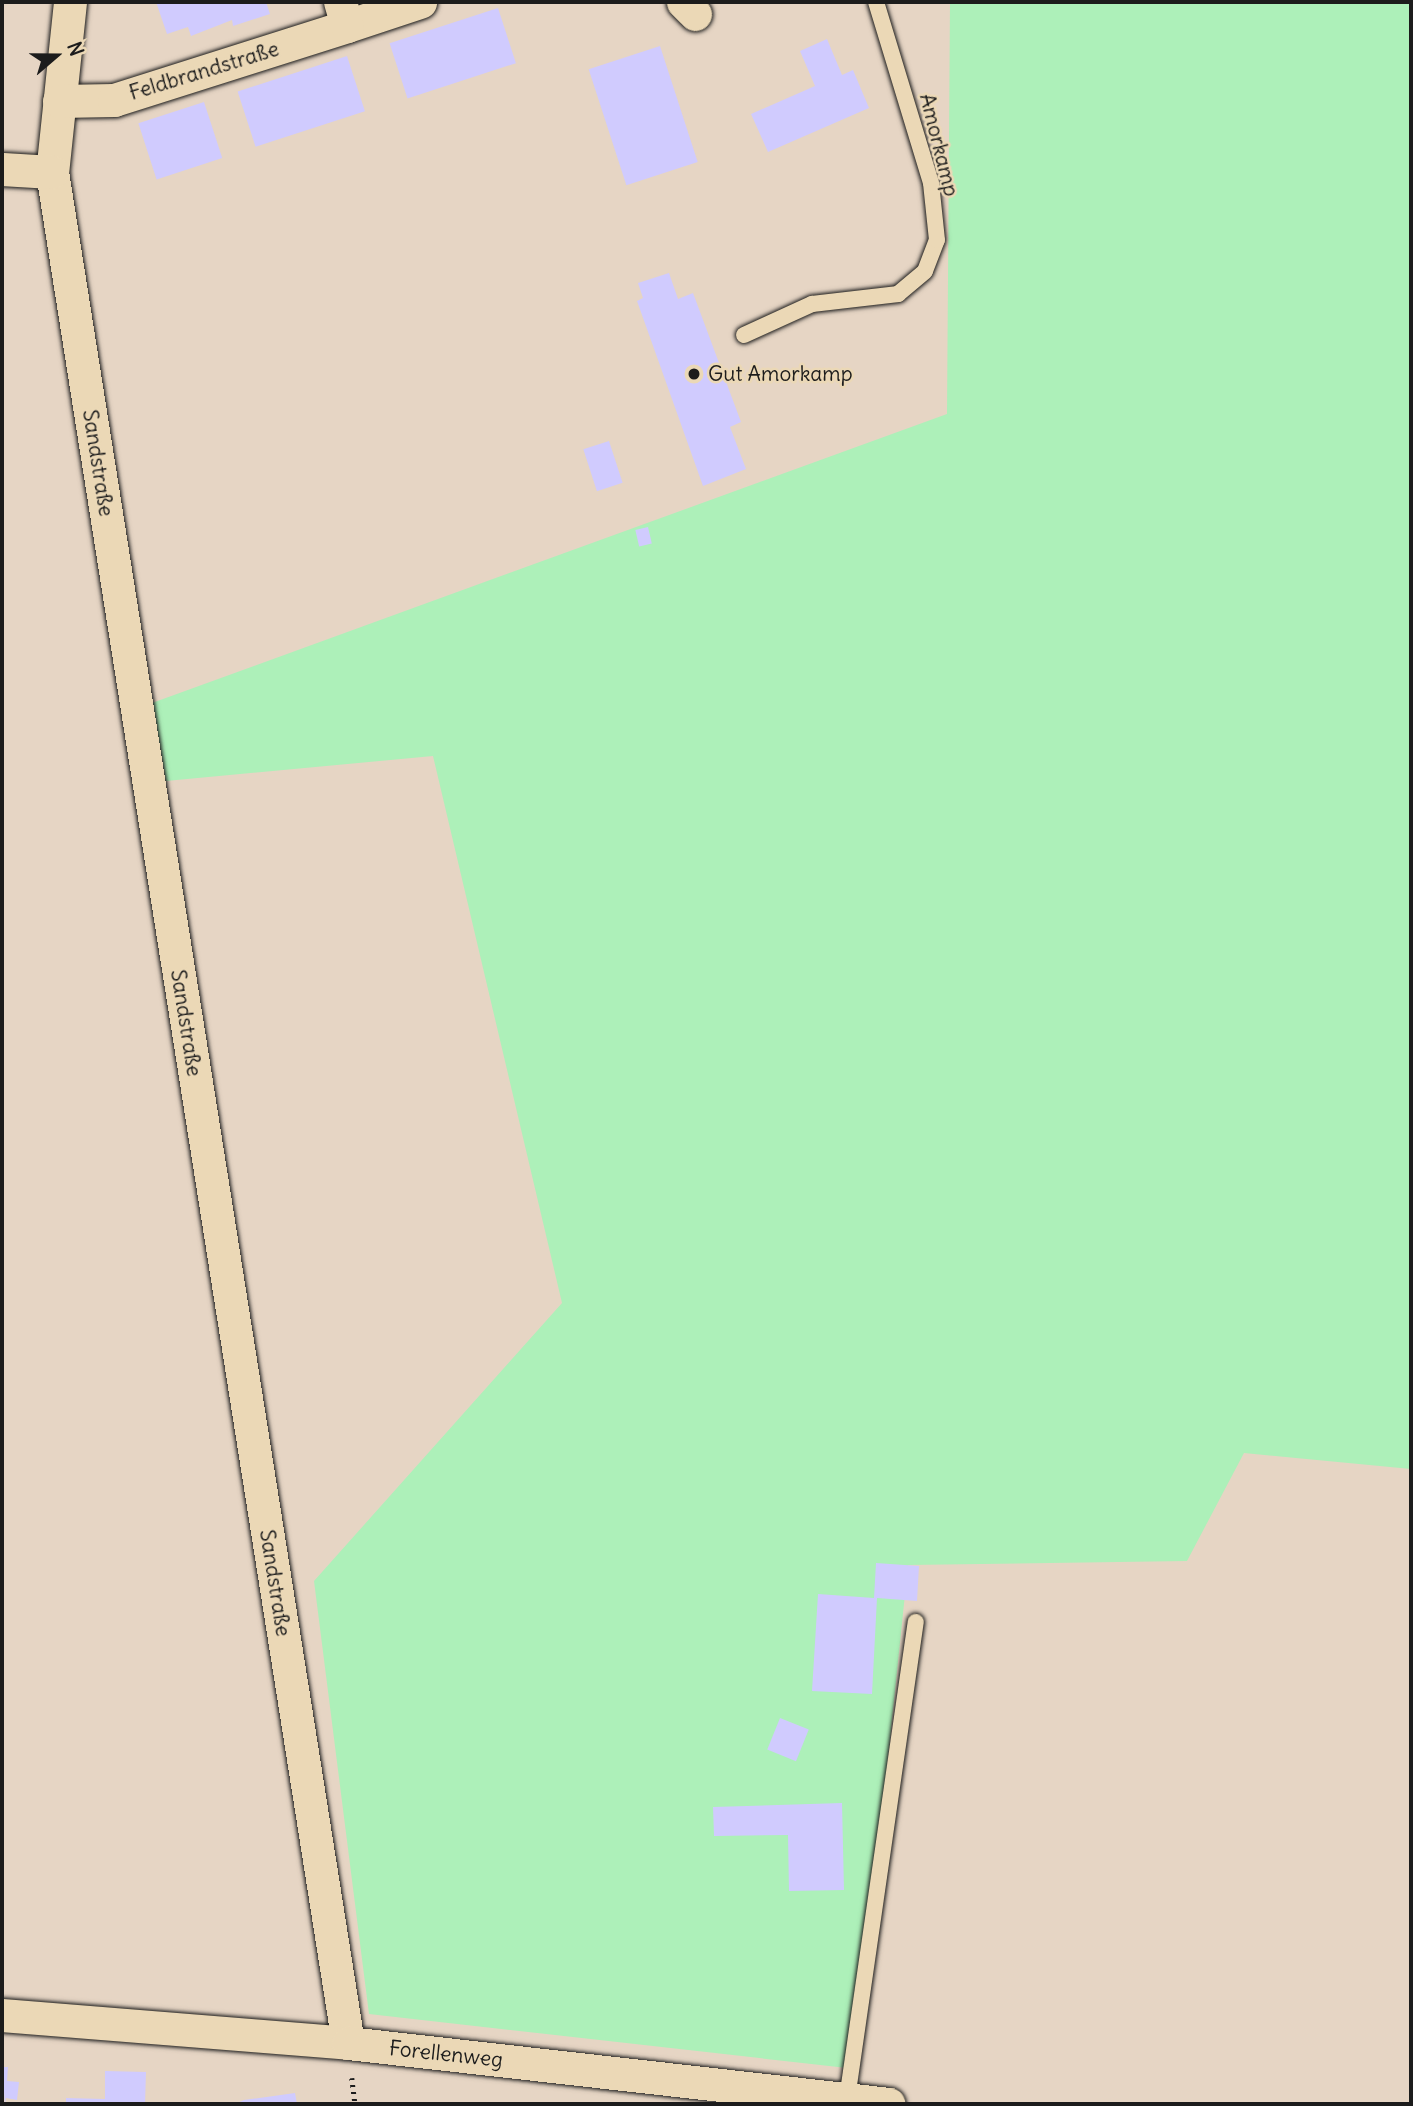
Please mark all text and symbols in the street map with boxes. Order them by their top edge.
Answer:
north arrow [21,21,91,91]
street label: Feldbrandstraße [126,36,282,106]
text: N [62,39,89,59]
street label: Amorkamp [914,91,964,199]
place label: Gut Amorkamp [708,361,853,387]
marker: Gut Amorkamp [686,366,702,382]
street label: Sandstraße [77,408,119,518]
street label: Sandstraße [165,968,207,1078]
street label: Sandstraße [254,1528,296,1638]
street label: Forellenweg [388,2035,504,2073]

